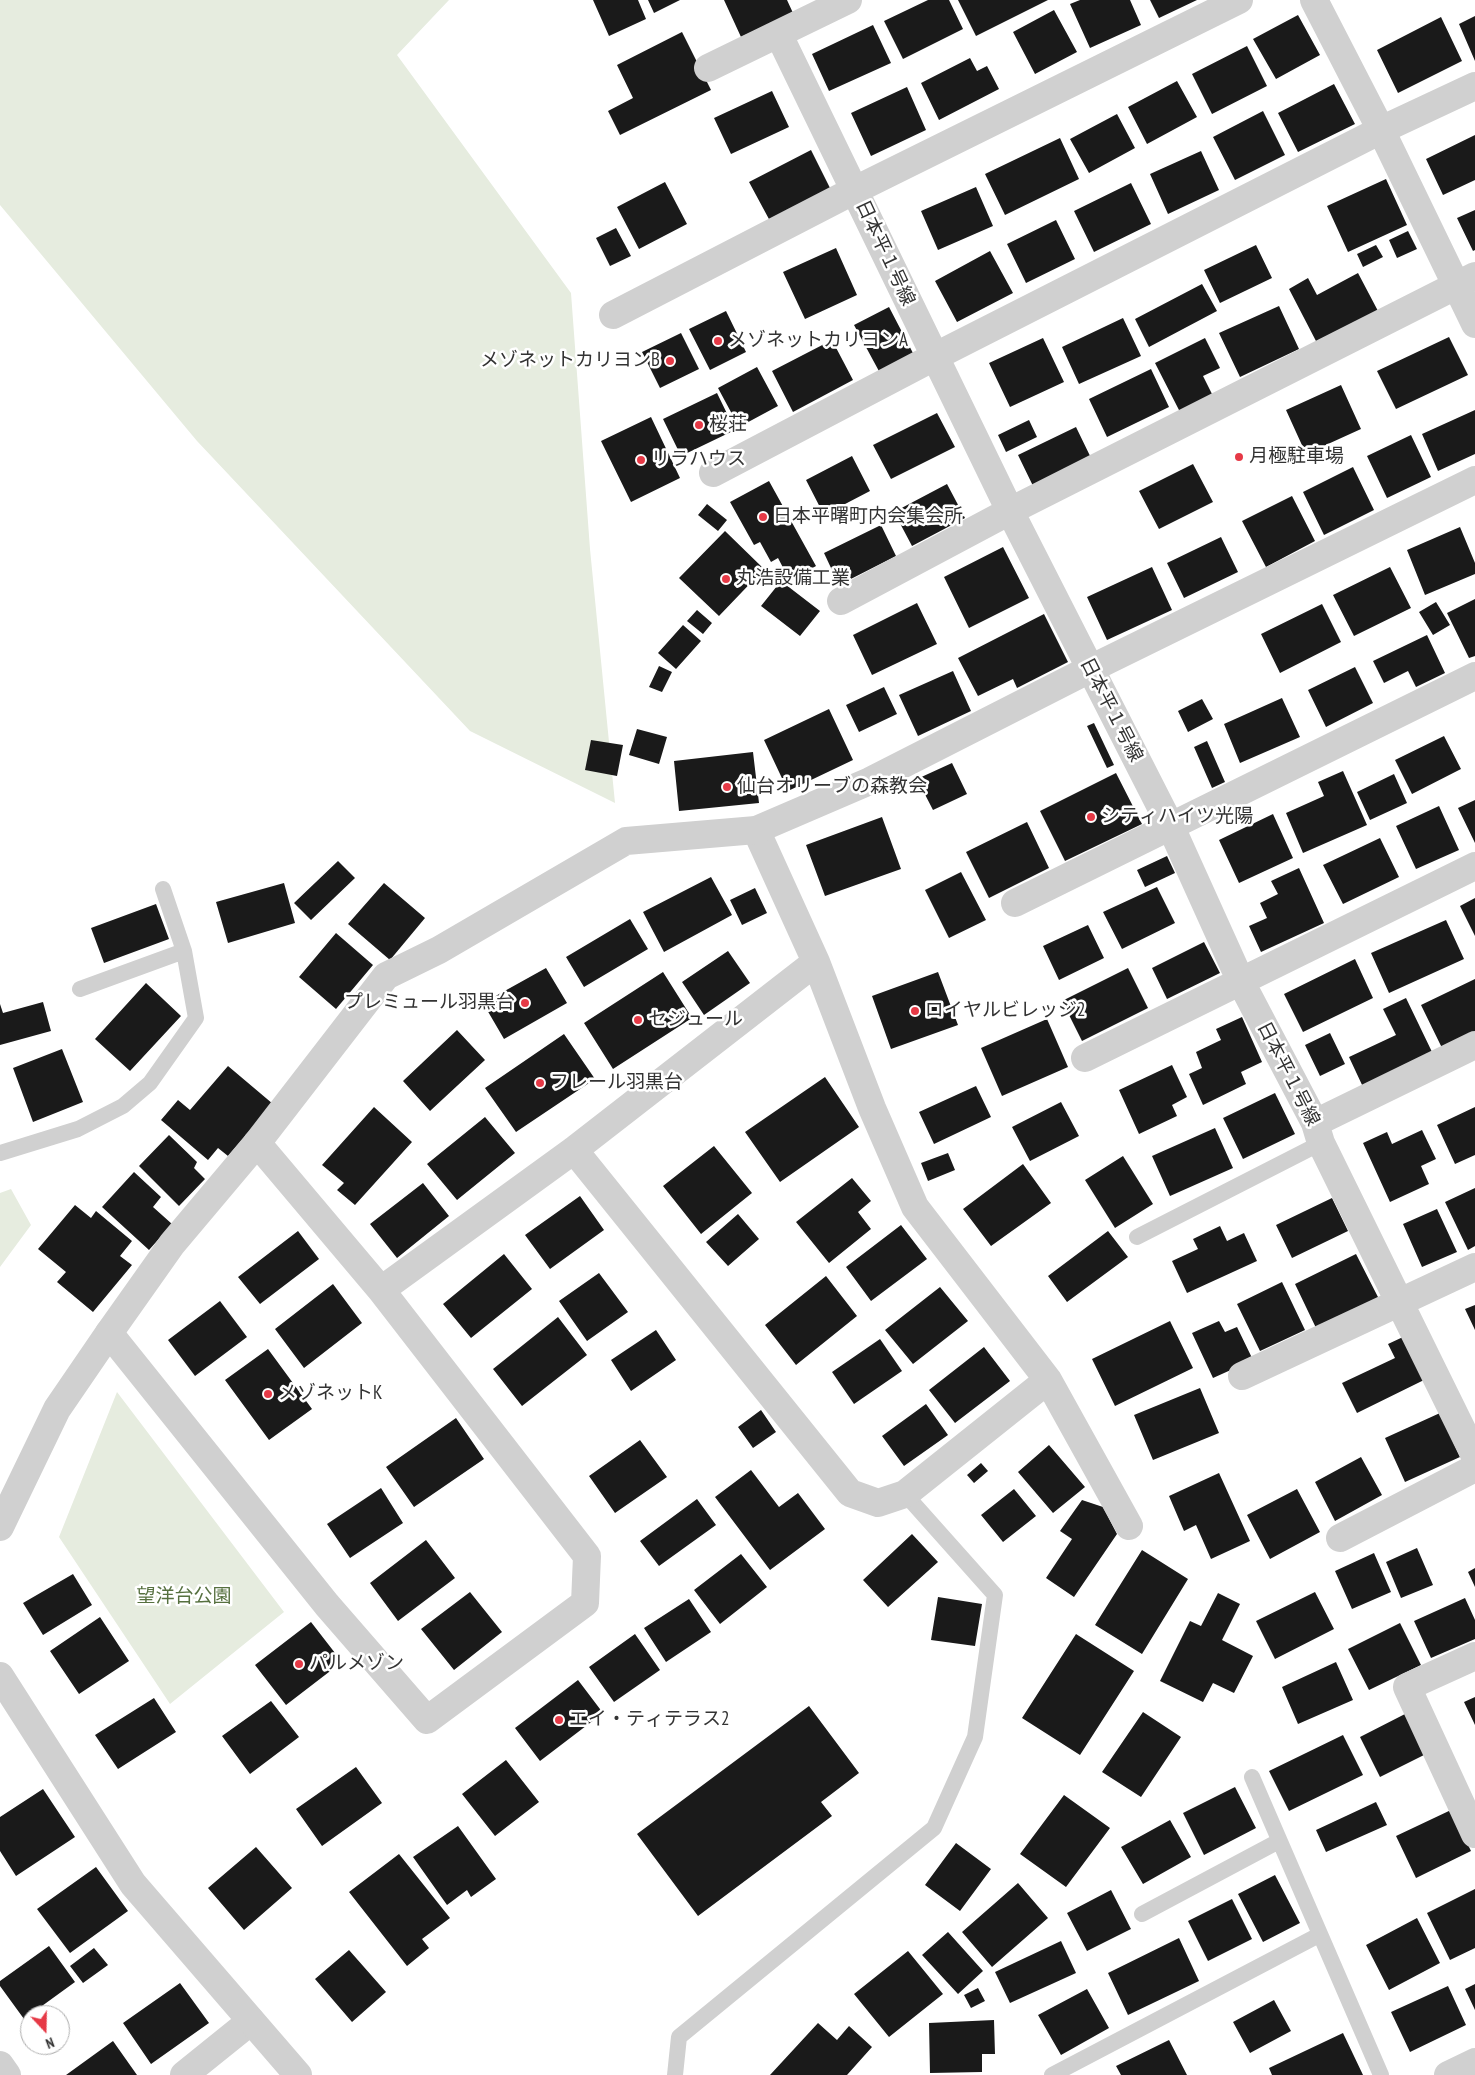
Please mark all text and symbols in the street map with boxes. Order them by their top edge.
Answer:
street label: 日本平１号線 [851,197,919,309]
place label: メゾネットカリヨンA [728,330,908,352]
marker: メゾネットカリヨンA [712,335,724,347]
place label: メゾネットカリヨンB [480,350,660,372]
marker: メゾネットカリヨンB [664,355,676,367]
place label: 桜荘 [709,414,747,436]
marker: 桜荘 [693,419,705,431]
place label: 月極駐車場 [1249,446,1344,468]
place label: リラハウス [651,449,746,471]
marker: 月極駐車場 [1233,451,1245,463]
marker: リラハウス [635,454,647,466]
place label: 日本平曙町内会集会所 [773,506,963,528]
marker: 日本平曙町内会集会所 [757,511,769,523]
place label: 丸浩設備工業 [736,568,850,590]
marker: 丸浩設備工業 [720,573,732,585]
street label: 日本平１号線 [1075,654,1147,766]
place label: 仙台オリーブの森教会 [737,776,927,798]
marker: 仙台オリーブの森教会 [721,781,733,793]
place label: シティハイツ光陽 [1101,806,1253,828]
marker: シティハイツ光陽 [1085,811,1097,823]
place label: プレミュール羽黒台 [344,992,515,1014]
marker: プレミュール羽黒台 [519,997,531,1009]
place label: ロイヤルビレッジ2 [925,1000,1086,1022]
marker: ロイヤルビレッジ2 [909,1005,921,1017]
place label: セジュール [648,1009,743,1031]
marker: セジュール [632,1014,644,1026]
street label: 日本平１号線 [1252,1018,1324,1130]
place label: フレール羽黒台 [550,1072,683,1094]
marker: フレール羽黒台 [534,1077,546,1089]
place label: メゾネットK [278,1383,382,1405]
marker: メゾネットK [262,1388,274,1400]
park label: 望洋台公園 [137,1586,231,1608]
place label: パルメゾン [309,1653,404,1675]
marker: パルメゾン [293,1658,305,1670]
place label: エイ・ティテラス2 [569,1709,730,1731]
marker: エイ・ティテラス2 [553,1714,565,1726]
north arrow [20,2005,70,2055]
text: N [43,2033,57,2053]

